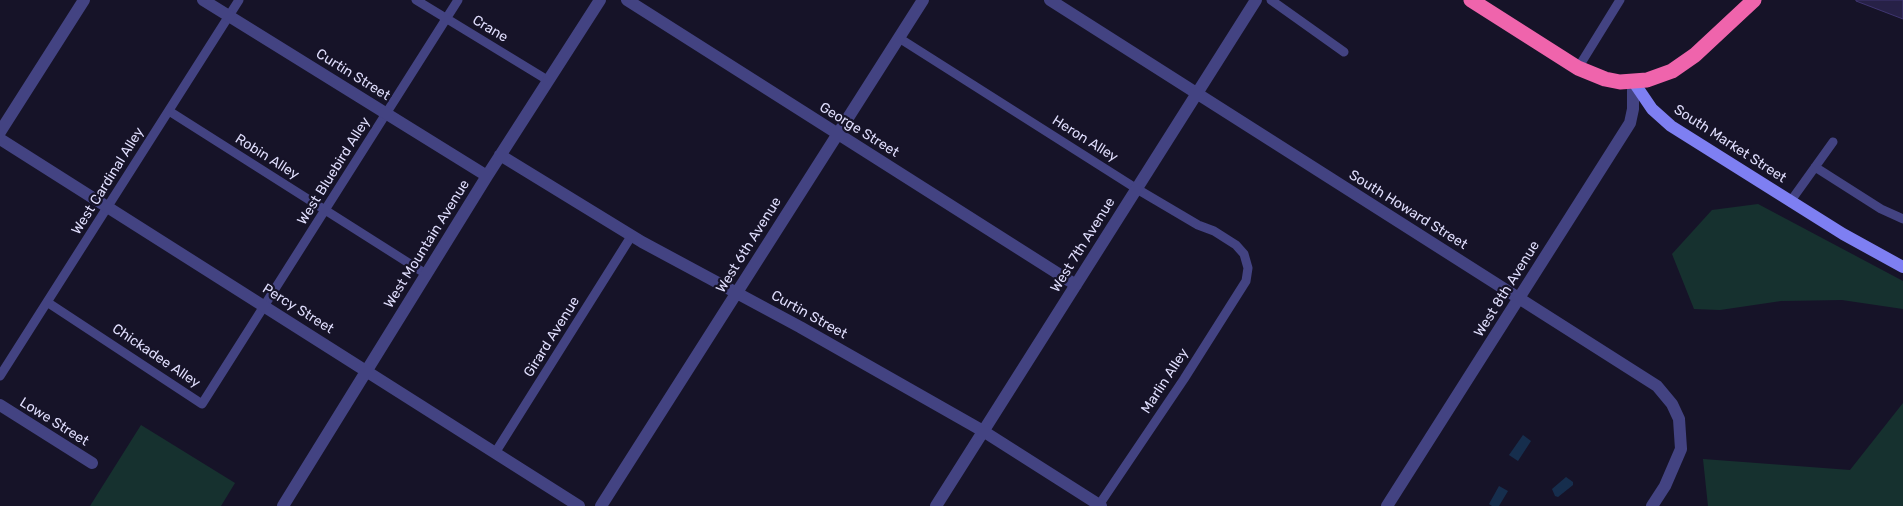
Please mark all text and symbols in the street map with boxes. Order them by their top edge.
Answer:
street label: Crane [469,12,511,46]
street label: Curtin Street [313,46,393,104]
street label: George Street [816,99,902,161]
street label: South Market Street [1671,101,1789,187]
street label: Heron Alley [1049,112,1121,166]
street label: West Bluebird Alley [294,114,374,228]
street label: West Cardinal Alley [68,124,148,238]
street label: Robin Alley [232,131,302,183]
street label: South Howard Street [1346,167,1470,253]
street label: West Mountain Avenue [381,177,473,311]
street label: West 6th Avenue [713,194,785,296]
street label: West 7th Avenue [1047,195,1119,295]
street label: West 8th Avenue [1471,238,1543,340]
street label: Percy Street [259,280,337,338]
street label: Curtin Street [768,287,850,343]
street label: Girard Avenue [521,294,583,380]
street label: Chickadee Alley [109,320,203,392]
street label: Marlin Alley [1138,345,1192,417]
street label: Lowe Street [16,394,92,450]

